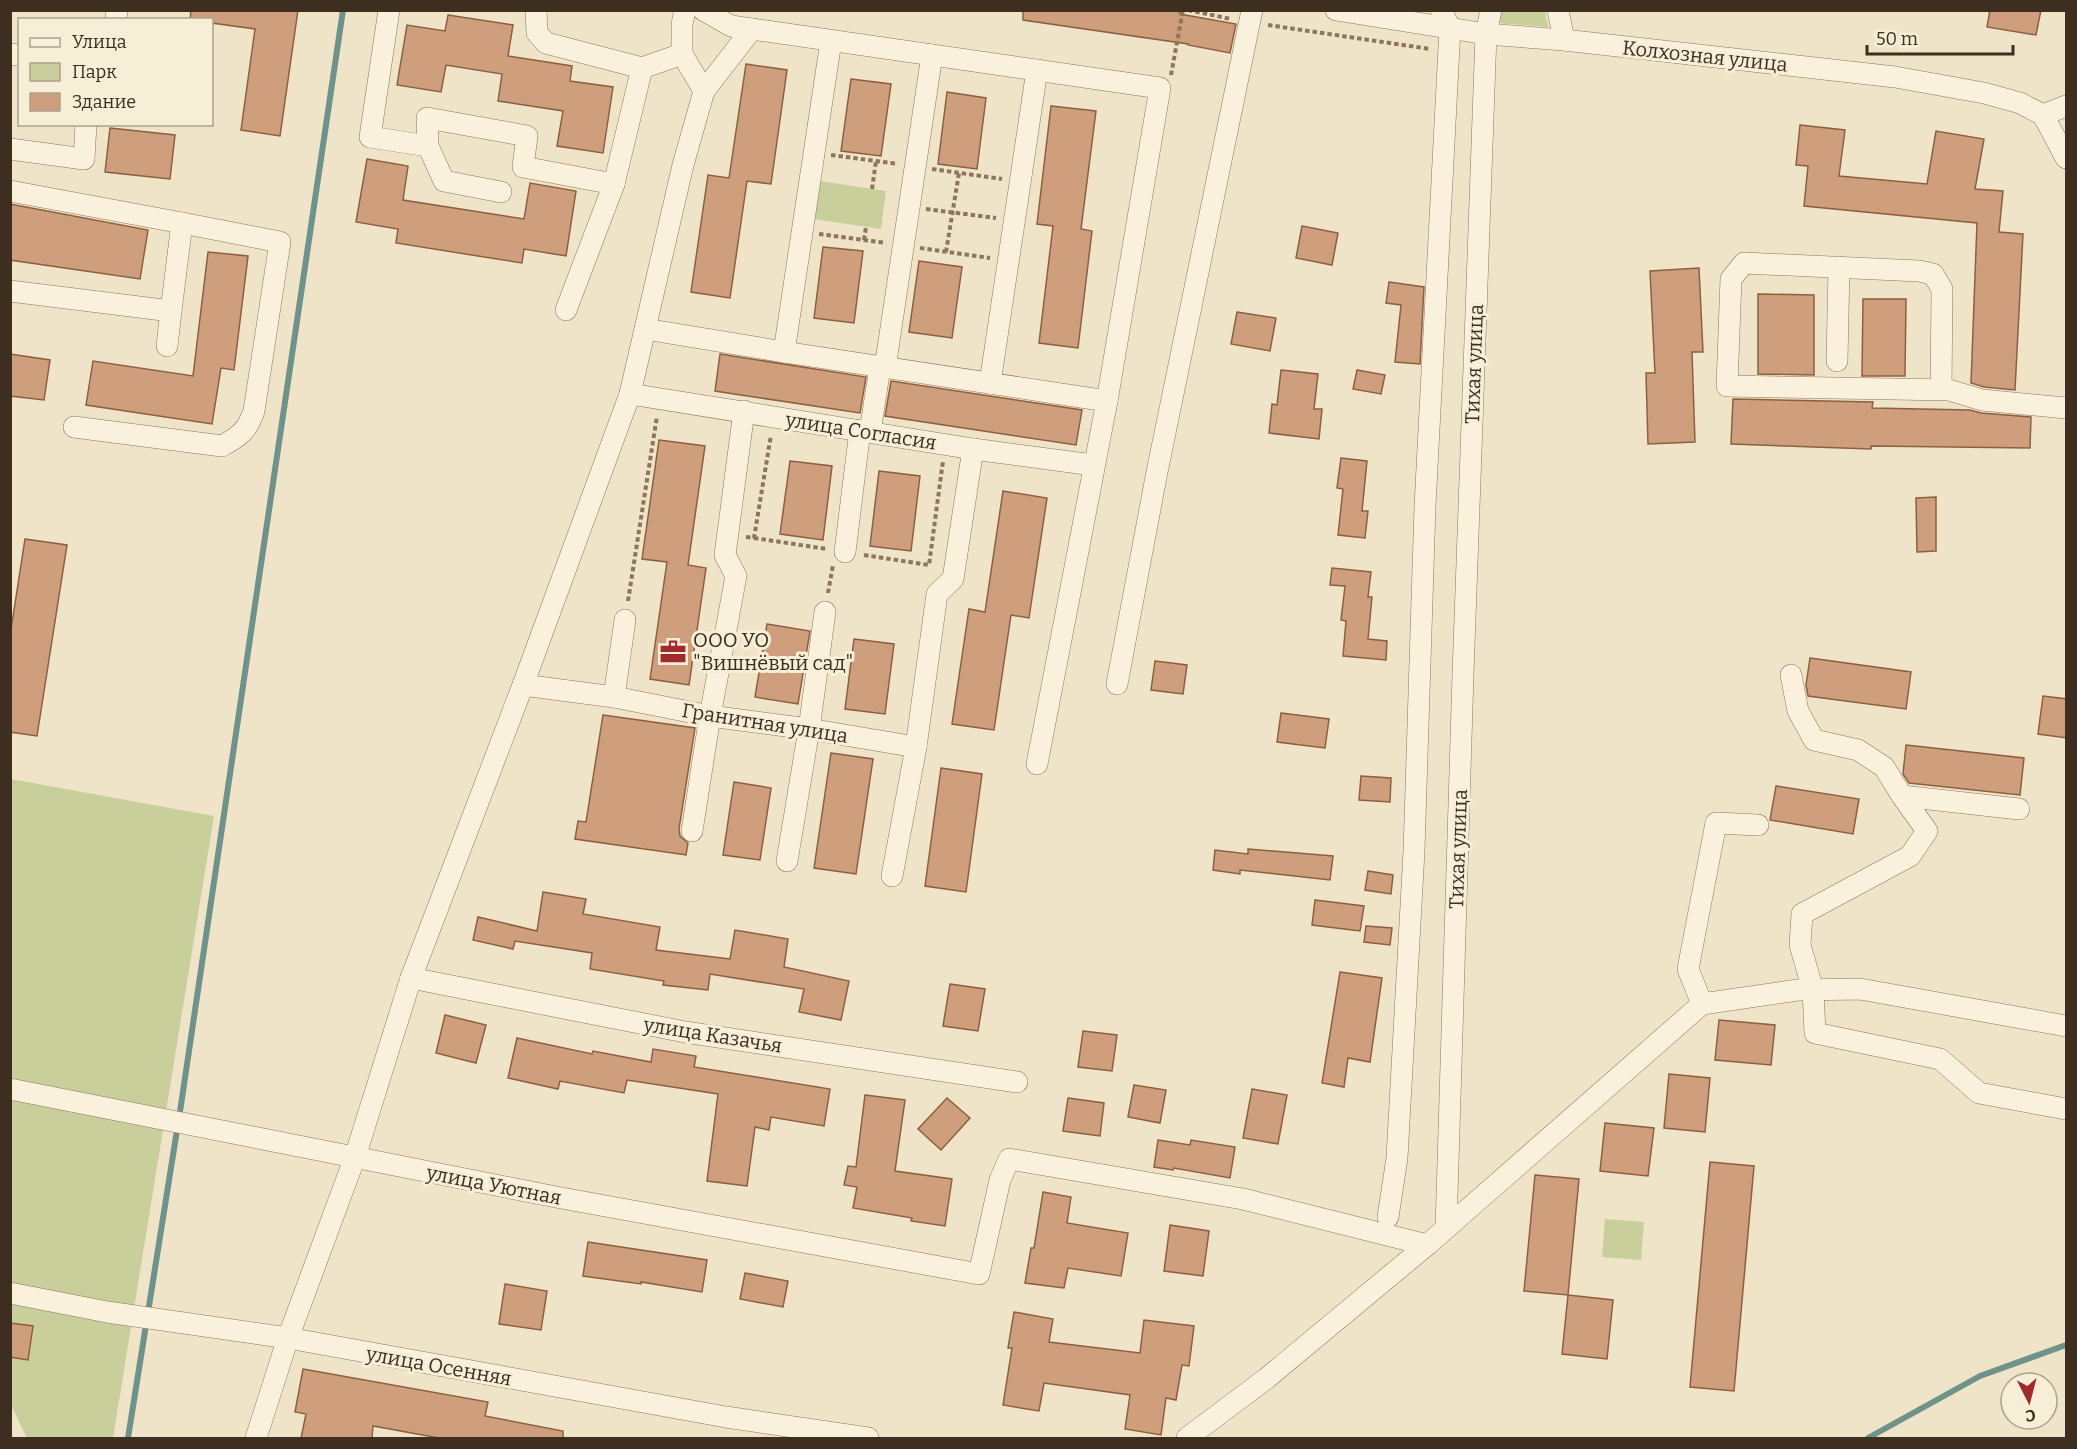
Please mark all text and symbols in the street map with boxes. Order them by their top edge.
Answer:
legend [18,18,213,126]
scale bar [1867,18,2012,56]
text: 50 m [1876,28,1918,50]
text: Улица [72,31,127,53]
street label: Колхозная улица [1621,35,1789,77]
text: Парк [72,61,117,83]
text: Здание [72,91,136,113]
street label: Тихая улица [1460,304,1488,424]
street label: улица Согласия [783,407,938,455]
place label: ООО УО "Вишнёвый сад" [693,628,853,675]
office icon: ООО УО "Вишнёвый сад" [658,637,688,667]
street label: Гранитная улица [680,698,850,748]
street label: Тихая улица [1444,789,1472,909]
street label: улица Казачья [641,1012,784,1058]
street label: улица Уютная [423,1160,564,1210]
street label: улица Осенняя [363,1341,514,1391]
north arrow [1999,1371,2059,1431]
text: С [2024,1405,2037,1425]

